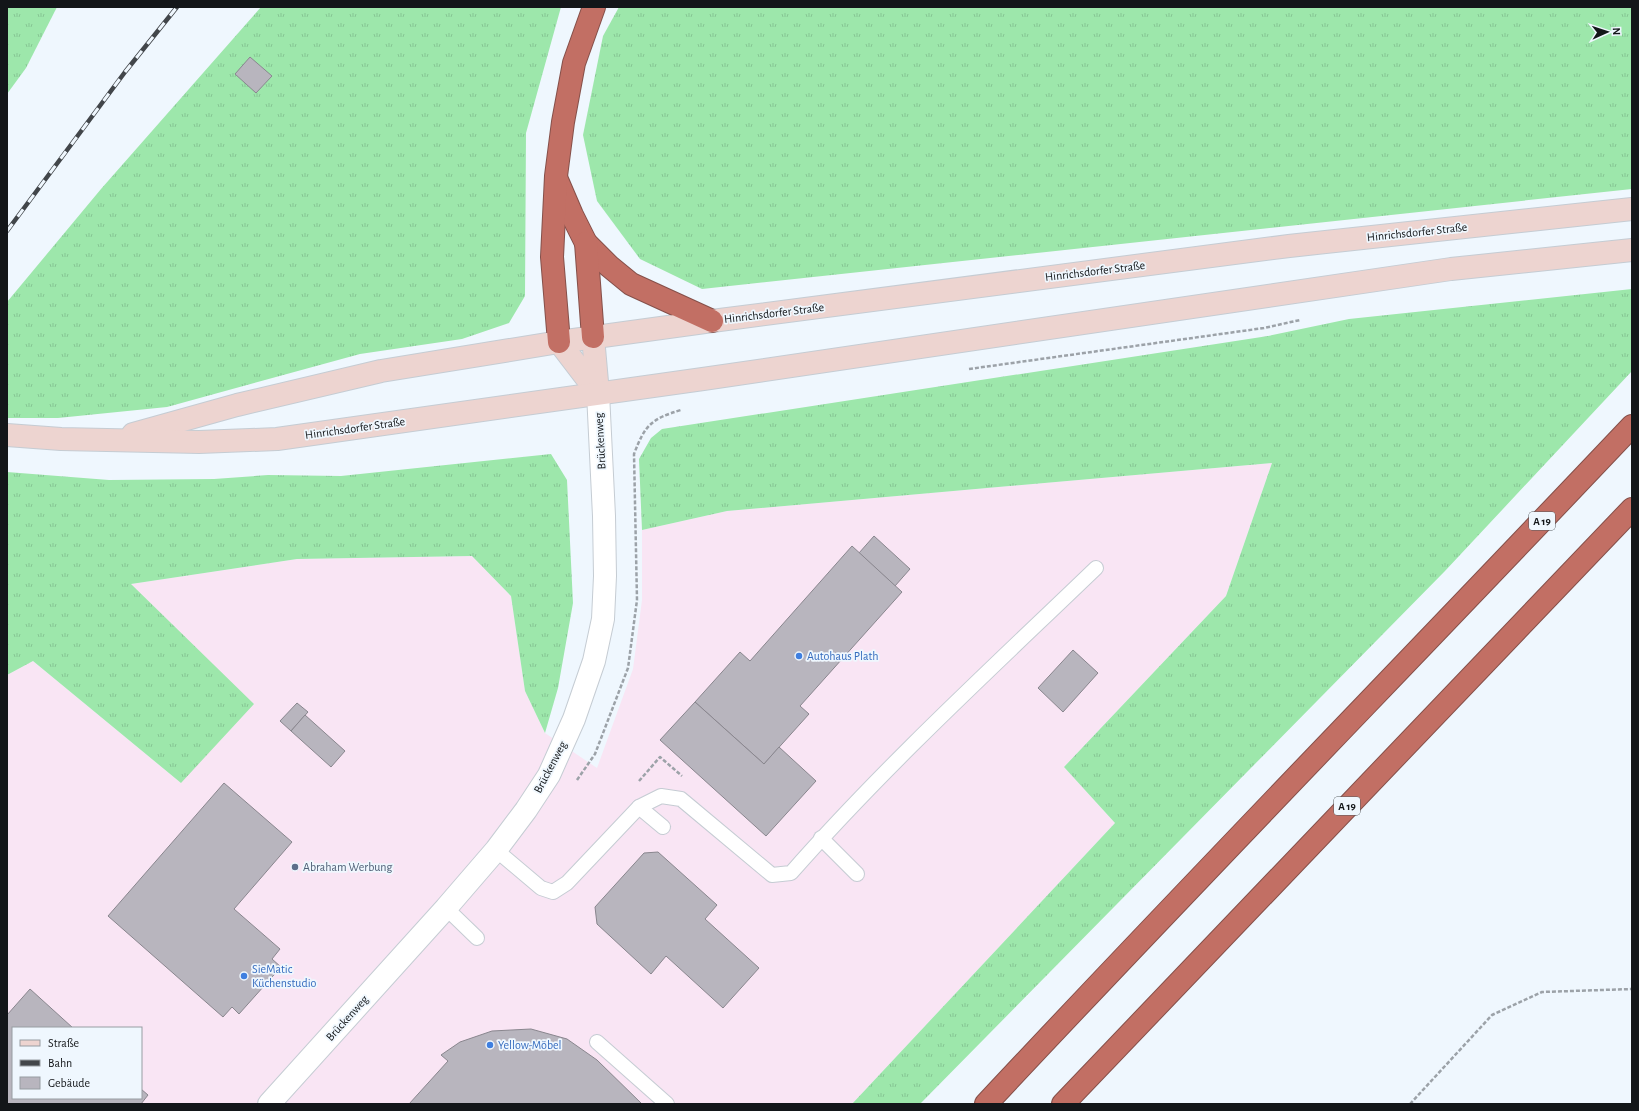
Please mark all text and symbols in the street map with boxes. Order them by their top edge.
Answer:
north arrow [1587,12,1627,52]
text: N [1611,27,1622,36]
street label: Hinrichsdorfer Straße [1366,221,1468,243]
street label: Hinrichsdorfer Straße [1044,259,1146,283]
street label: Hinrichsdorfer Straße [723,301,825,325]
street label: Brückenweg [593,412,607,470]
street label: Hinrichsdorfer Straße [304,415,406,441]
road number: A 19 [1529,512,1555,530]
place label: Autohaus Plath [807,650,879,662]
marker: Autohaus Plath [794,651,804,661]
street label: Brückenweg [531,739,569,795]
road number: A 19 [1334,797,1360,815]
place label: Abraham Werbung [303,861,392,873]
marker: Abraham Werbung [290,862,300,872]
place label: SieMatic Küchenstudio [252,963,317,989]
marker: SieMatic Küchenstudio [239,971,249,981]
street label: Brückenweg [324,993,371,1043]
legend [12,1027,142,1099]
text: Straße [48,1037,79,1049]
place label: Yellow-Möbel [498,1039,562,1051]
marker: Yellow-Möbel [485,1040,495,1050]
text: Bahn [48,1057,72,1069]
text: Gebäude [48,1077,90,1089]

